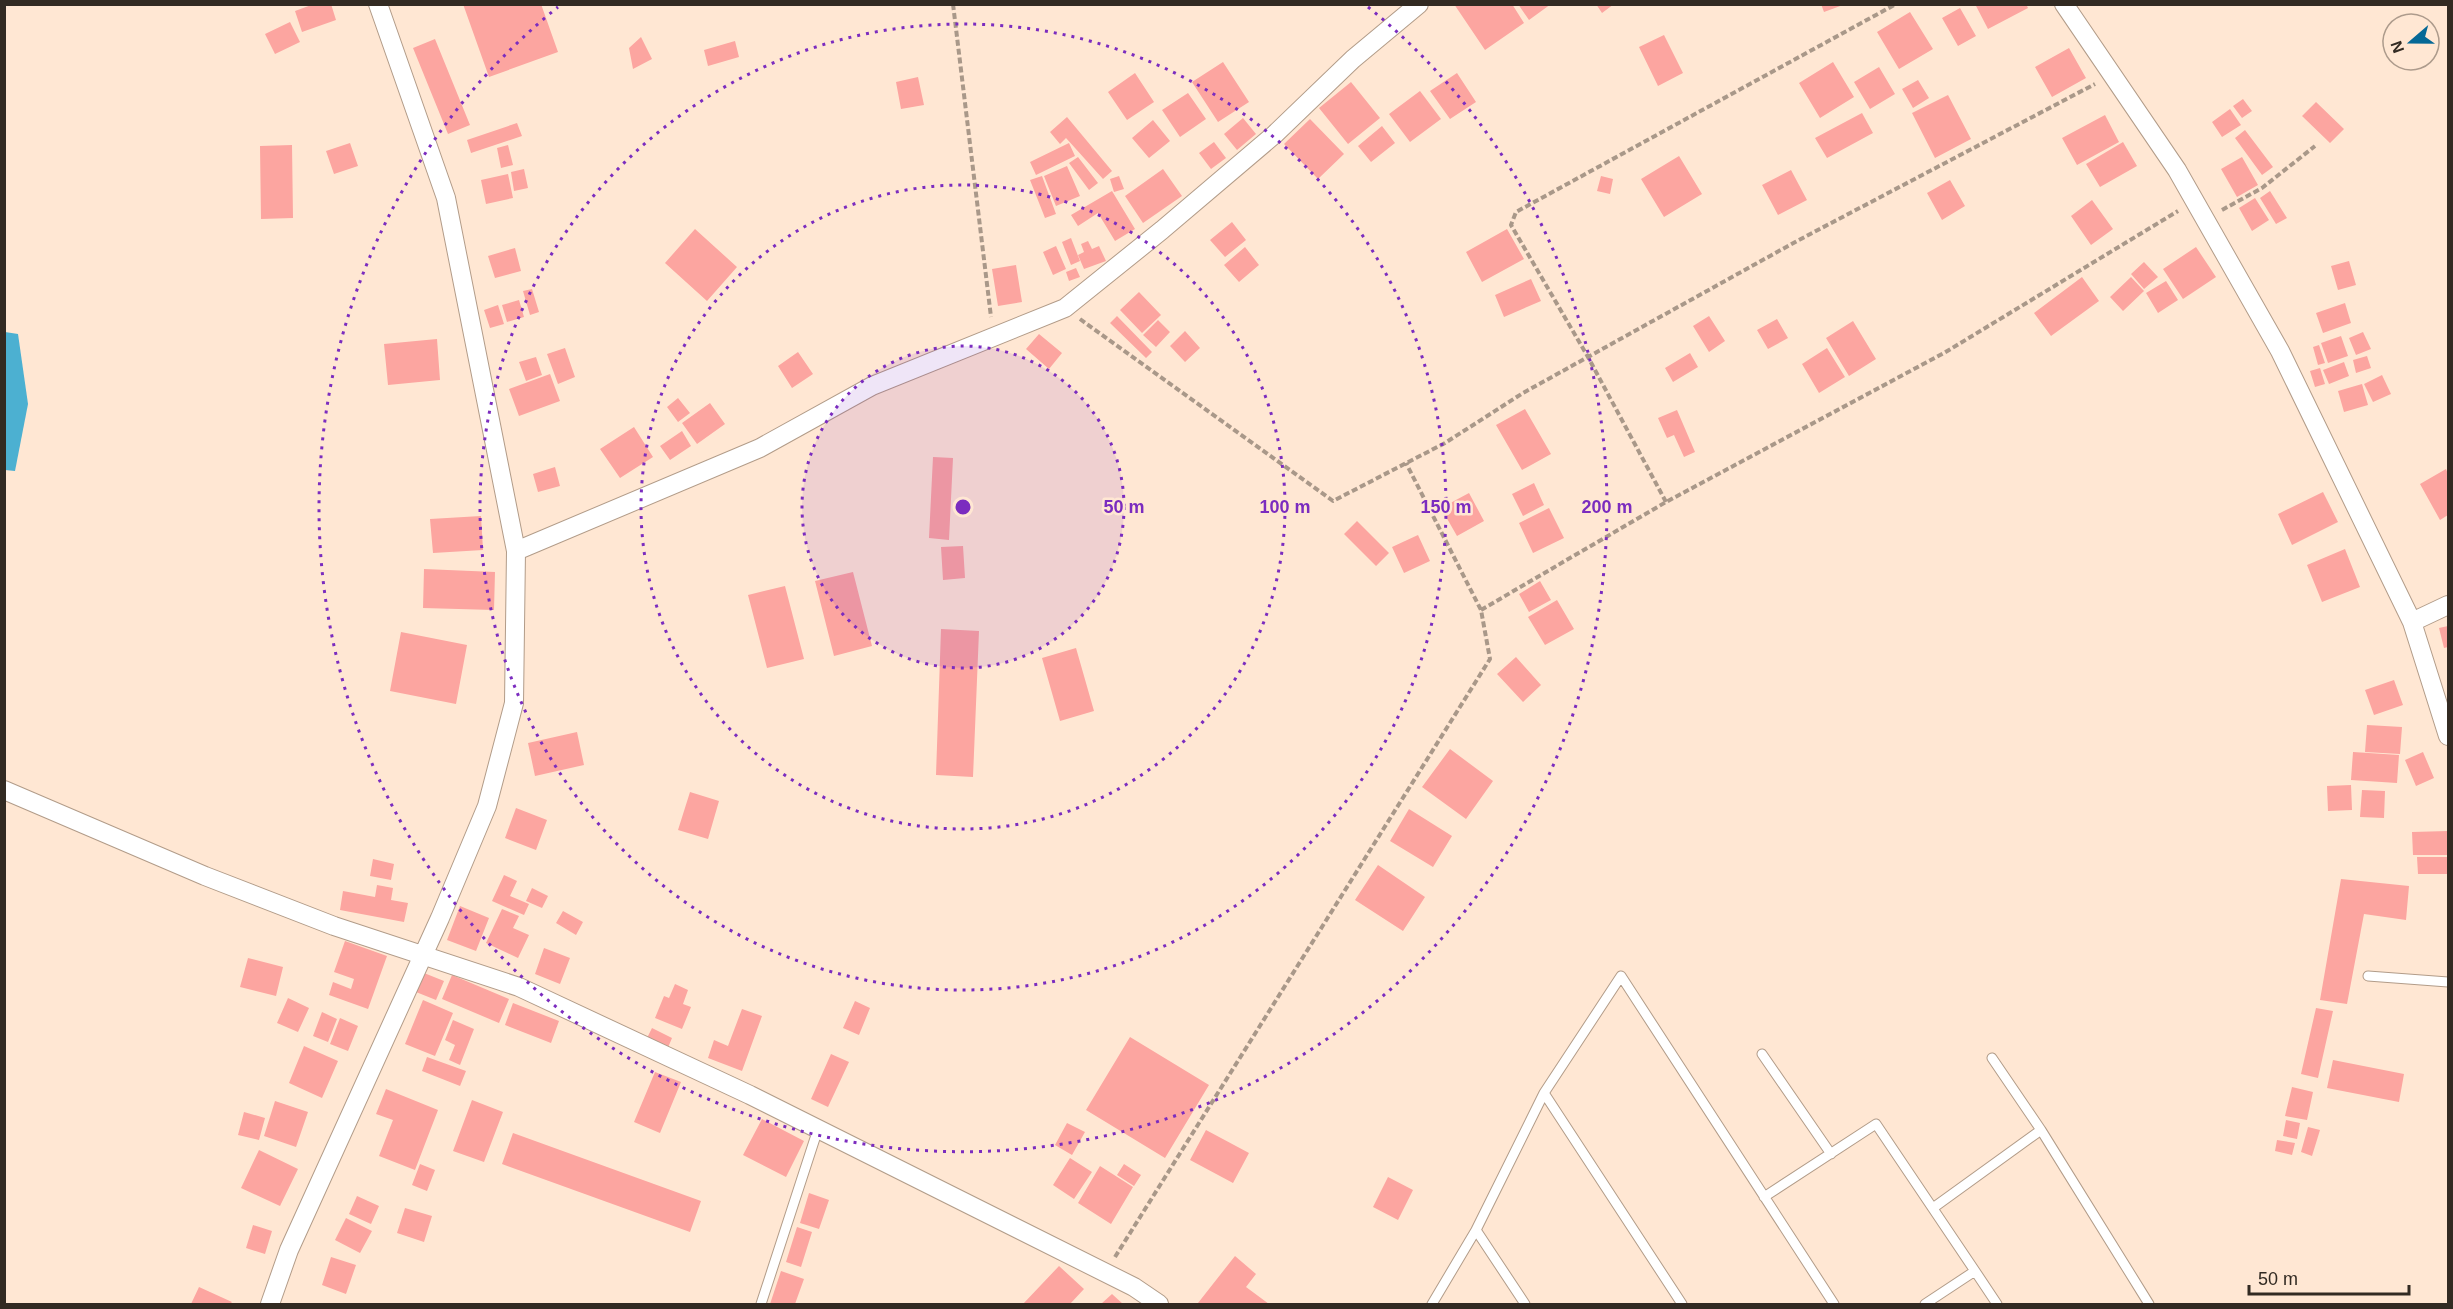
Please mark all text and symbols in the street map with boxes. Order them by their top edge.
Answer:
north arrow [2381,12,2441,72]
text: N [2387,39,2407,55]
centre of rings [953,497,973,517]
text: 50 m [1103,497,1145,517]
text: 100 m [1259,497,1311,517]
text: 150 m [1420,497,1472,517]
text: 200 m [1581,497,1633,517]
scale bar [2249,1258,2410,1296]
text: 50 m [2258,1269,2298,1289]

